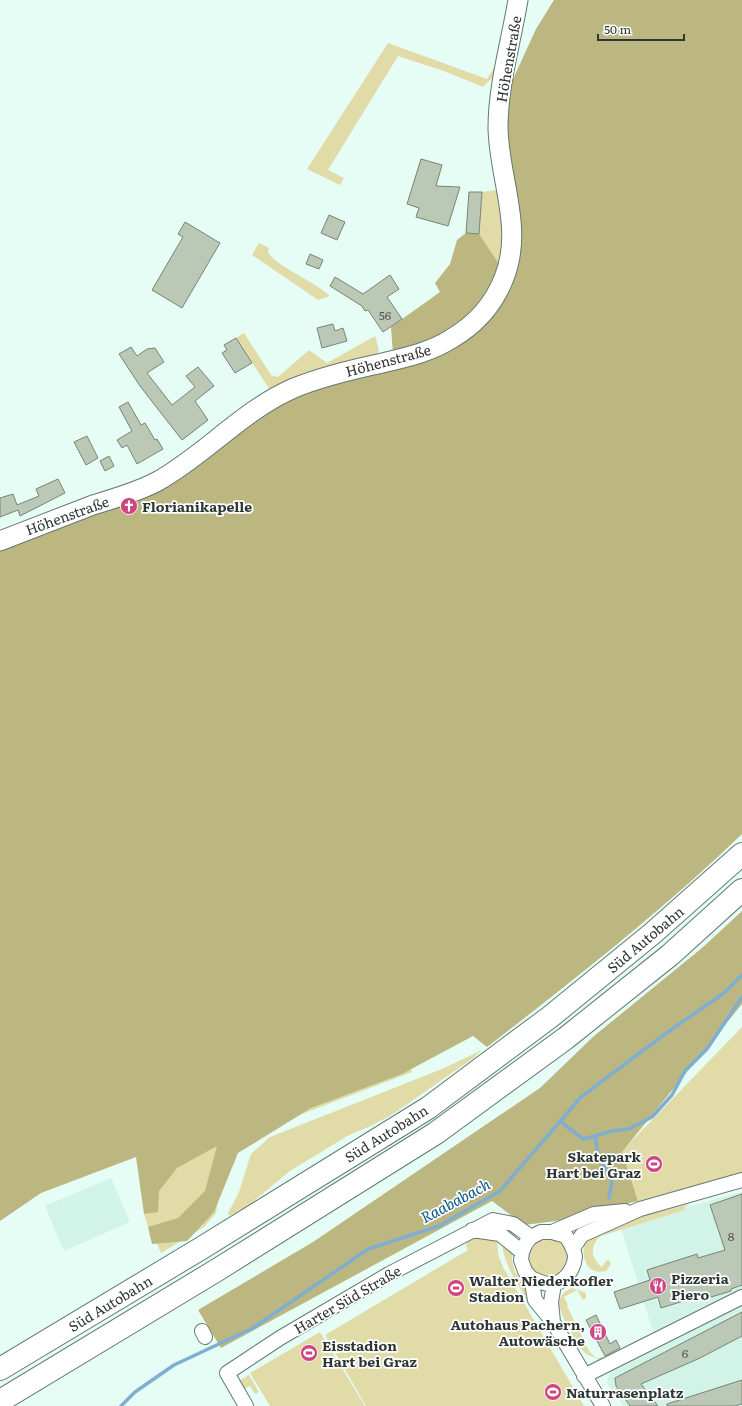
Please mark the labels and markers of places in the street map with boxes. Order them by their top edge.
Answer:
church icon: Florianikapelle [119,496,139,516]
place label: Florianikapelle [142,496,252,516]
place label: Skatepark Hart bei Graz [546,1146,642,1182]
sports icon: Skatepark Hart bei Graz [644,1154,664,1174]
place label: Pizzeria Piero [671,1268,730,1304]
place label: Walter Niederkofler Stadion [469,1270,614,1306]
restaurant icon: Pizzeria Piero [648,1276,668,1296]
sports icon: Walter Niederkofler Stadion [446,1278,466,1298]
place label: Autohaus Pachern, Autowäsche [450,1314,585,1350]
building icon: Autohaus Pachern, Autowäsche [588,1322,608,1342]
place label: Eisstadion Hart bei Graz [322,1335,417,1371]
sports icon: Eisstadion Hart bei Graz [299,1343,319,1363]
sports icon: Naturrasenplatz [543,1382,563,1402]
place label: Naturrasenplatz [566,1382,684,1402]

